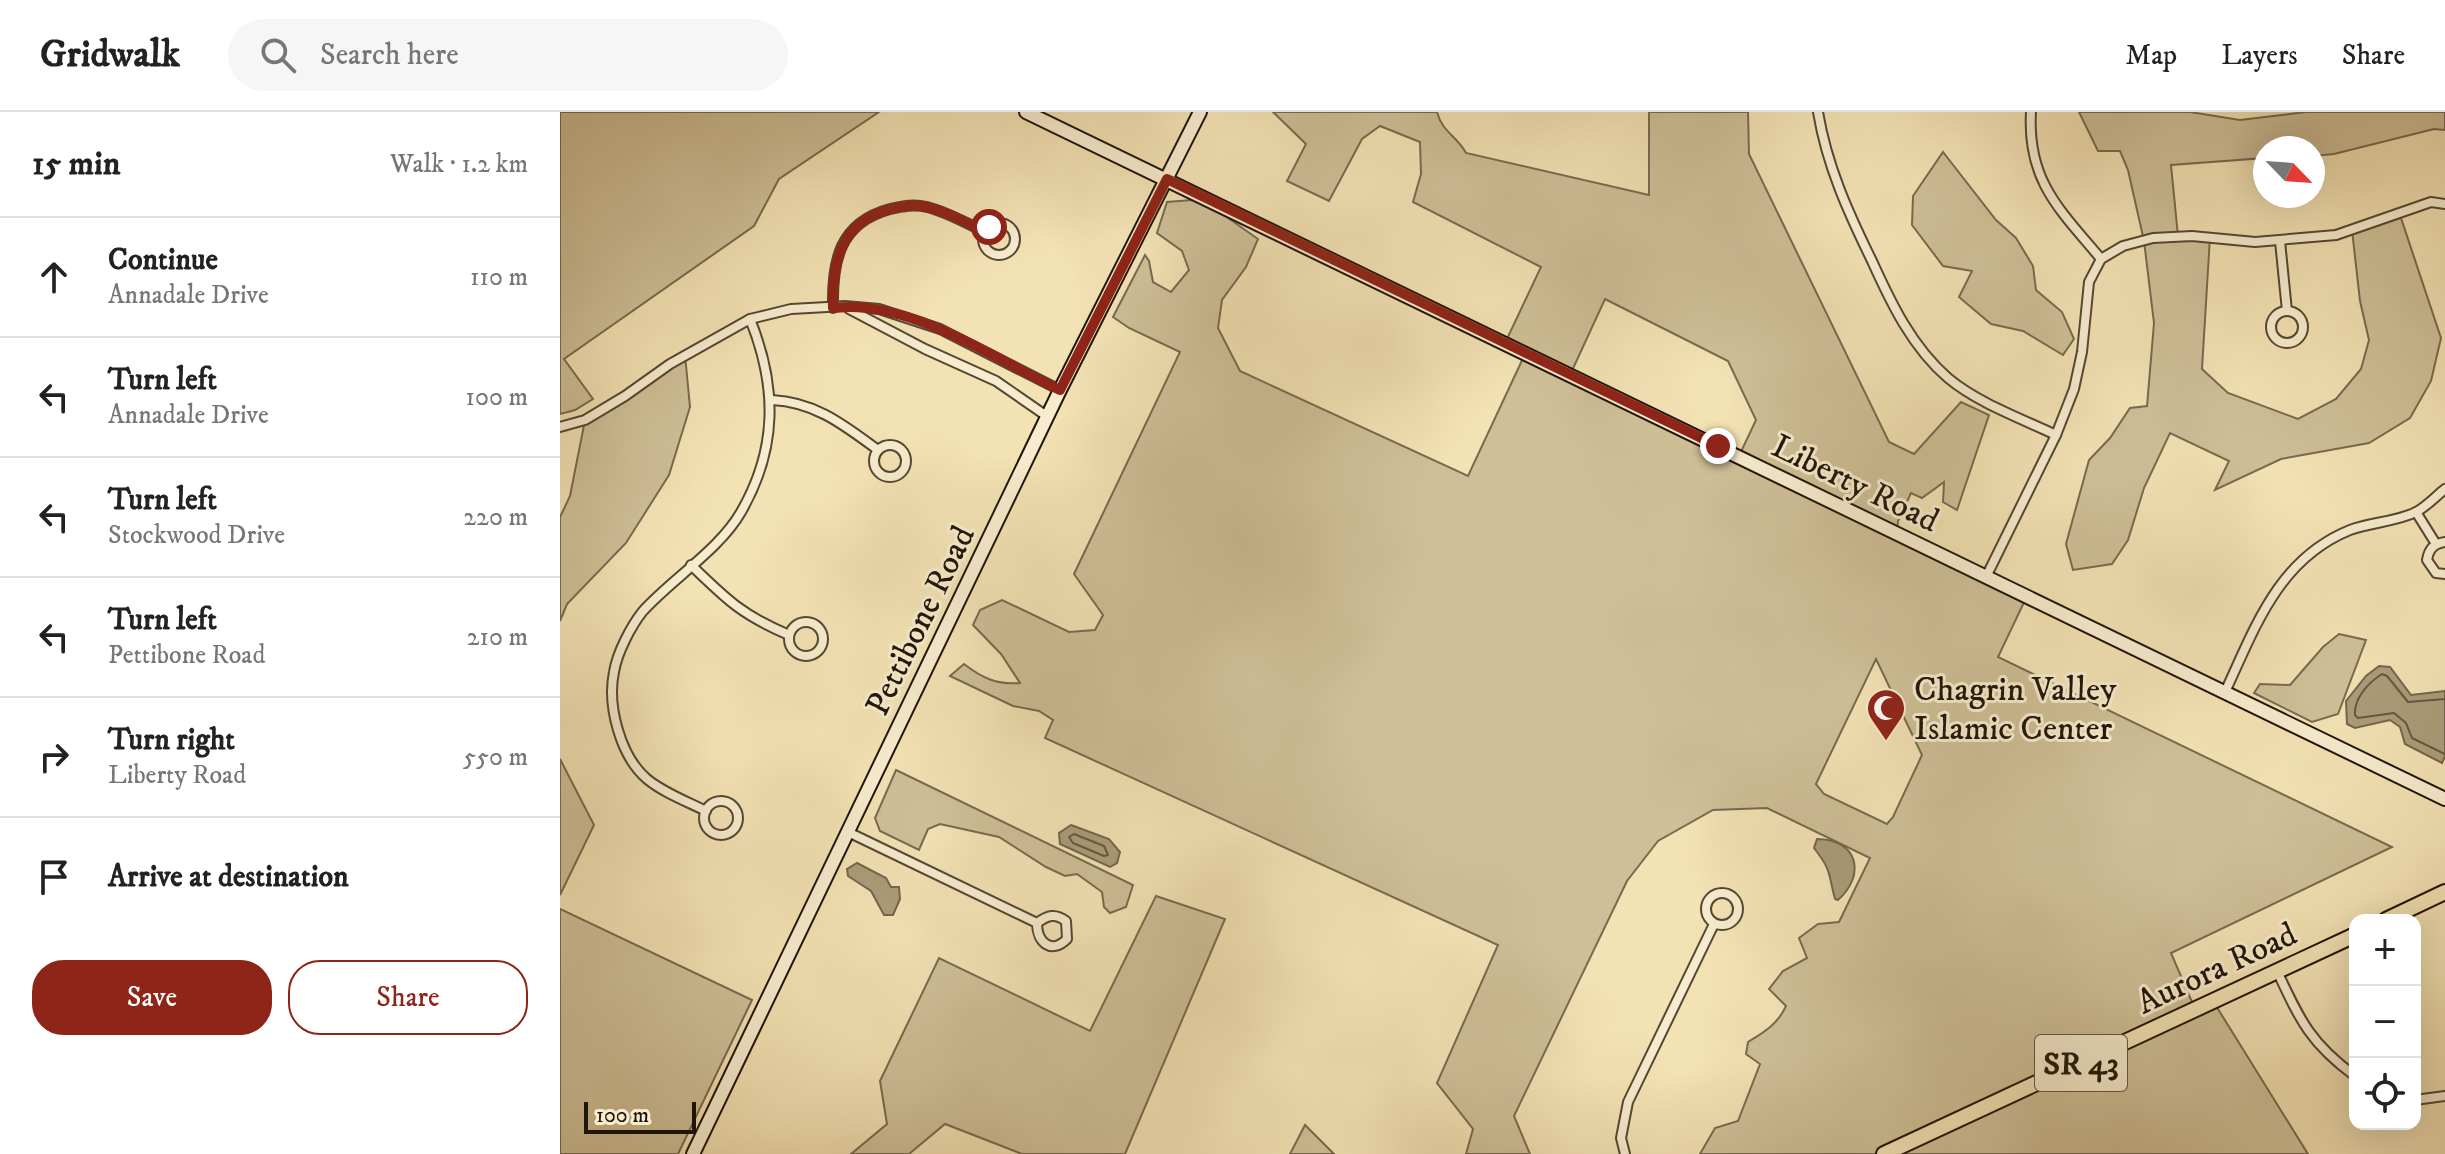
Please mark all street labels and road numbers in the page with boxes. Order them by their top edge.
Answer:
street label: Liberty Road [1765,425,1946,542]
street label: Pettibone Road [857,519,985,723]
street label: Aurora Road [2130,913,2304,1024]
road number: SR 43 [2035,1035,2127,1091]

